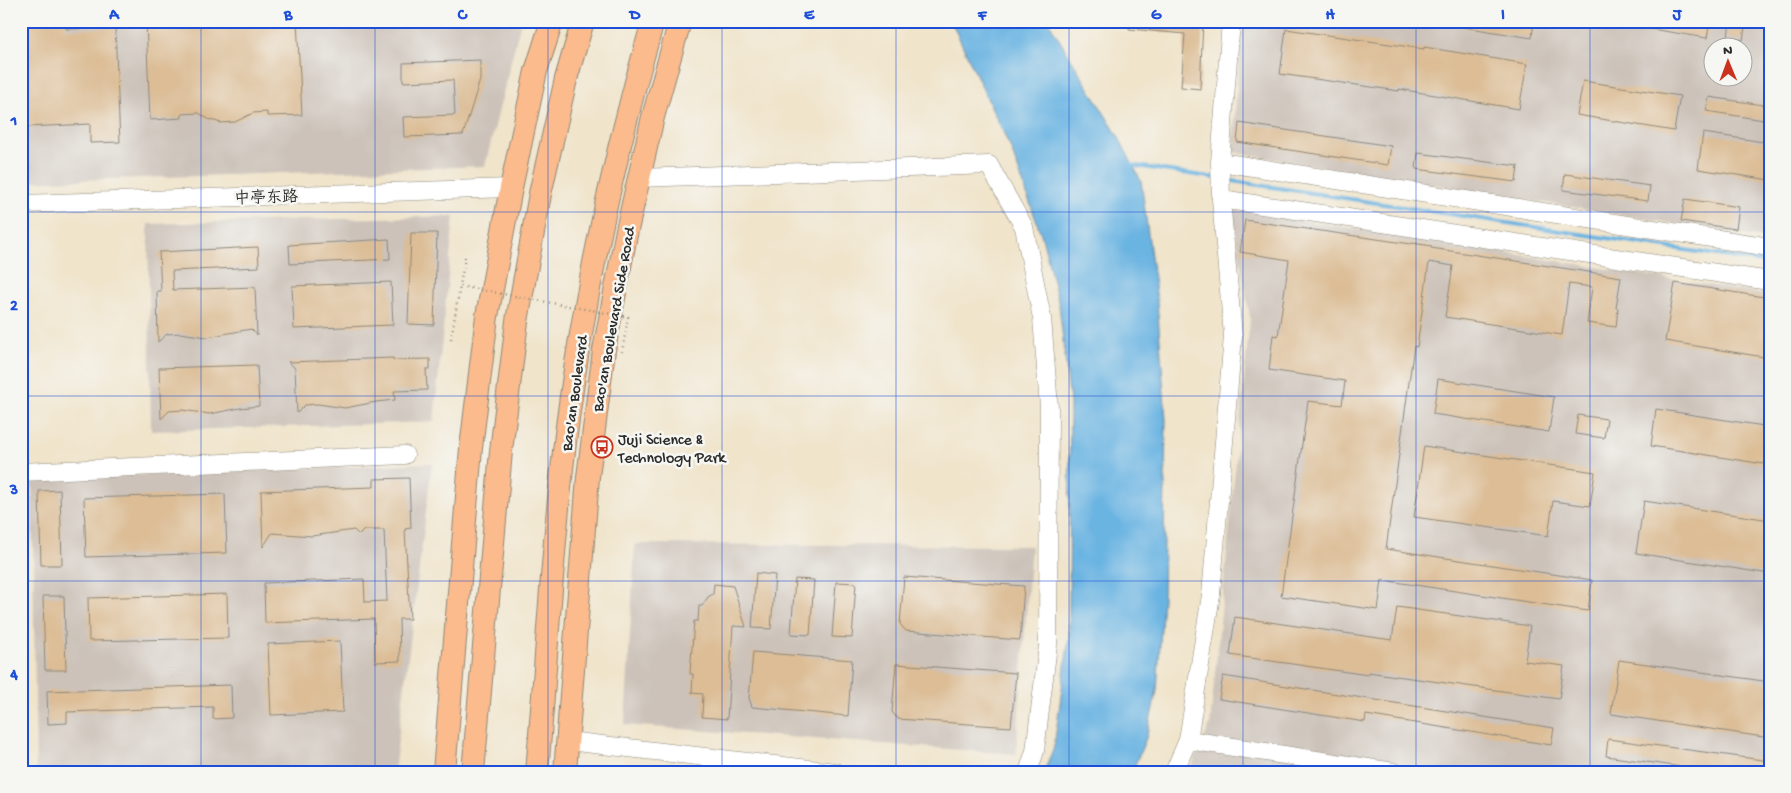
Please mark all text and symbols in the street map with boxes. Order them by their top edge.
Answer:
text: A [108,7,120,26]
text: B [283,7,293,26]
text: C [457,7,468,26]
text: D [628,7,641,26]
text: E [804,7,815,26]
text: F [977,7,988,26]
text: G [1151,7,1162,26]
text: H [1325,7,1335,26]
text: I [1501,7,1505,26]
text: J [1672,7,1683,26]
north arrow [1704,38,1754,88]
text: N [1723,43,1733,60]
text: 1 [10,113,17,132]
street label: 中亭东路 [234,187,298,210]
street label: Bao'an Boulevard Side Road [590,224,641,415]
text: 2 [10,298,18,317]
street label: Bao'an Boulevard [559,333,594,453]
place label: Juji Science & Technology Park [617,432,727,469]
bus stop icon: Juji Science & Technology Park [590,435,614,459]
text: 3 [9,482,18,501]
text: 4 [9,667,18,686]

